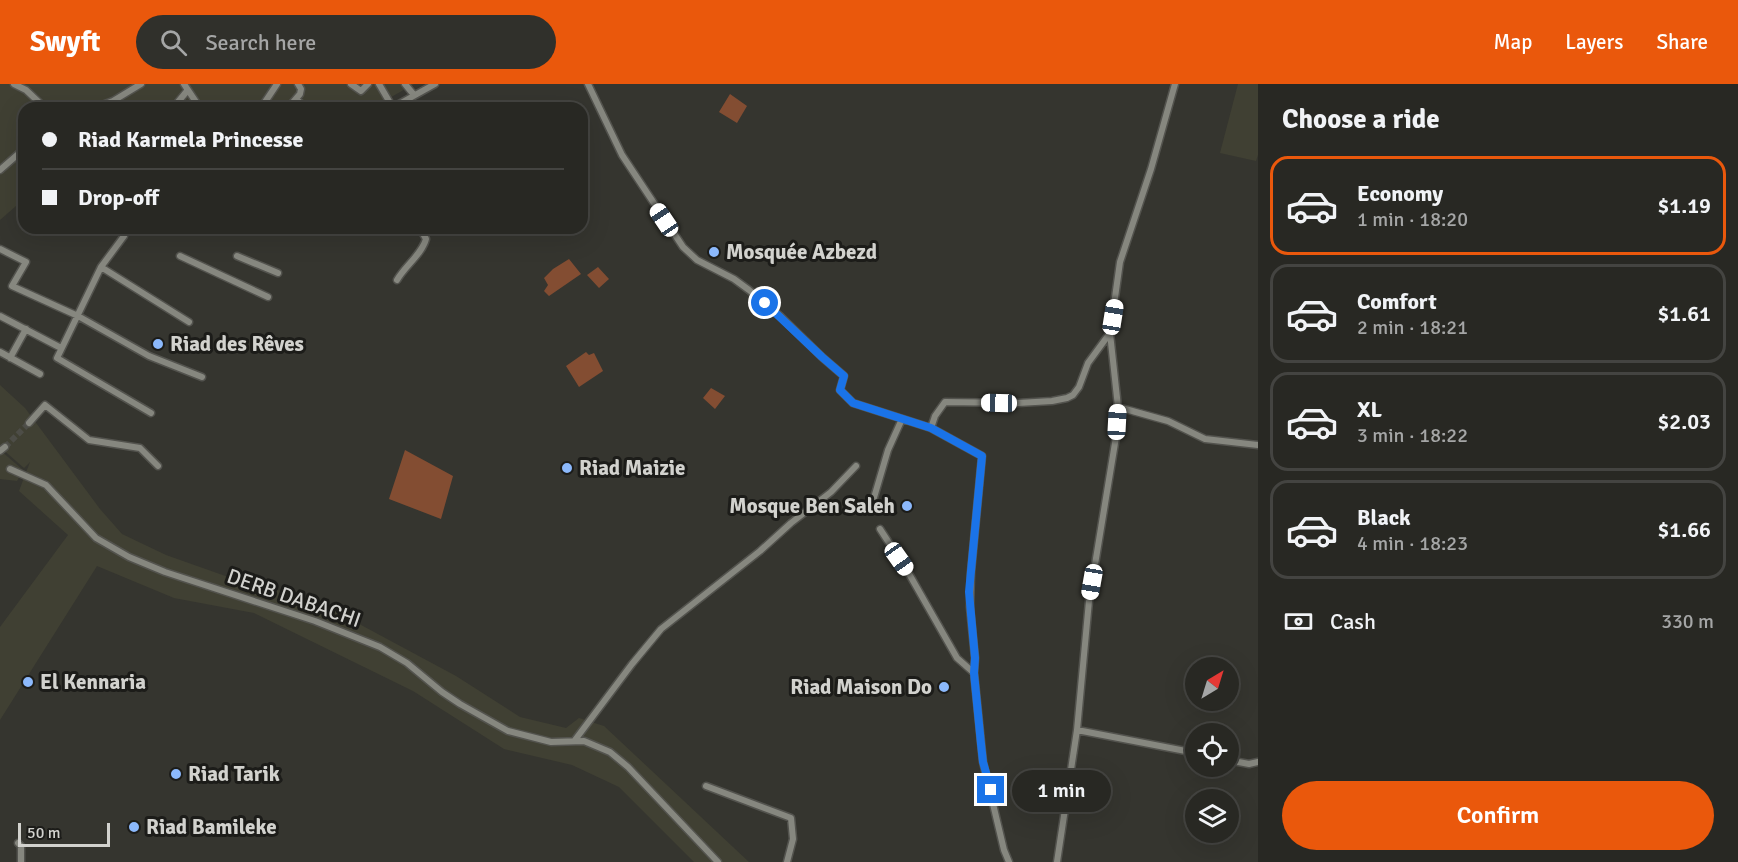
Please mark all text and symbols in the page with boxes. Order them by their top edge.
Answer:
search box [136,15,556,69]
text: Swyft [30,25,100,59]
icon: search [157,26,190,59]
text: Search here [205,29,316,56]
text: Map [1494,29,1532,55]
text: Layers [1565,29,1623,55]
text: Share [1656,29,1708,55]
text: Choose a ride [1282,103,1440,136]
text: Riad Karmela Princesse [78,126,303,153]
icon: car [1285,179,1339,233]
text: Economy [1357,180,1443,207]
text: Drop-off [78,184,159,211]
text: $1.19 [1657,192,1711,219]
car [646,200,682,240]
text: 1 min · 18:20 [1357,207,1468,232]
place label: Mosquée Azbezd [726,239,877,265]
marker: Mosquée Azbezd [707,245,721,259]
icon: car [1285,287,1339,341]
text: Comfort [1357,288,1437,315]
route start [751,289,778,316]
car [1101,298,1125,336]
text: $1.61 [1657,300,1711,327]
text: 2 min · 18:21 [1357,315,1468,340]
place label: Riad des Rêves [170,331,304,357]
marker: Riad des Rêves [151,337,165,351]
car [981,394,1017,412]
icon: car [1285,395,1339,449]
text: XL [1357,396,1382,423]
car [1107,404,1127,440]
text: $2.03 [1657,408,1711,435]
text: 3 min · 18:22 [1357,423,1468,448]
place label: Riad Maizie [579,455,686,481]
marker: Riad Maizie [560,461,574,475]
place label: Mosque Ben Saleh [729,493,895,519]
marker: Mosque Ben Saleh [900,499,914,513]
icon: car [1285,503,1339,557]
text: Black [1357,504,1411,531]
text: $1.66 [1657,516,1711,543]
text: 4 min · 18:23 [1357,531,1468,556]
car [881,539,917,579]
street label: DERB DABACHI [224,563,364,633]
car [1080,563,1104,601]
icon: cash [1282,605,1315,638]
text: Cash [1330,608,1376,635]
text: 330 m [1661,609,1714,634]
north arrow [1185,657,1239,711]
map controls [1185,657,1239,843]
place label: El Kennaria [40,669,146,695]
place label: Riad Maison Do [790,674,932,700]
marker: El Kennaria [21,675,35,689]
marker: Riad Maison Do [937,680,951,694]
button: locate [1185,723,1239,777]
place label: Riad Tarik [188,761,280,787]
marker: Riad Tarik [169,767,183,781]
callout: 1 min [1012,769,1111,811]
route end [977,776,1004,803]
text: 1 min [1038,778,1085,803]
button: Confirm [1282,781,1714,850]
button: layers [1185,789,1239,843]
place label: Riad Bamileke [146,814,277,840]
scale bar [18,820,110,848]
marker: Riad Bamileke [127,820,141,834]
text: 50 m [27,823,61,843]

